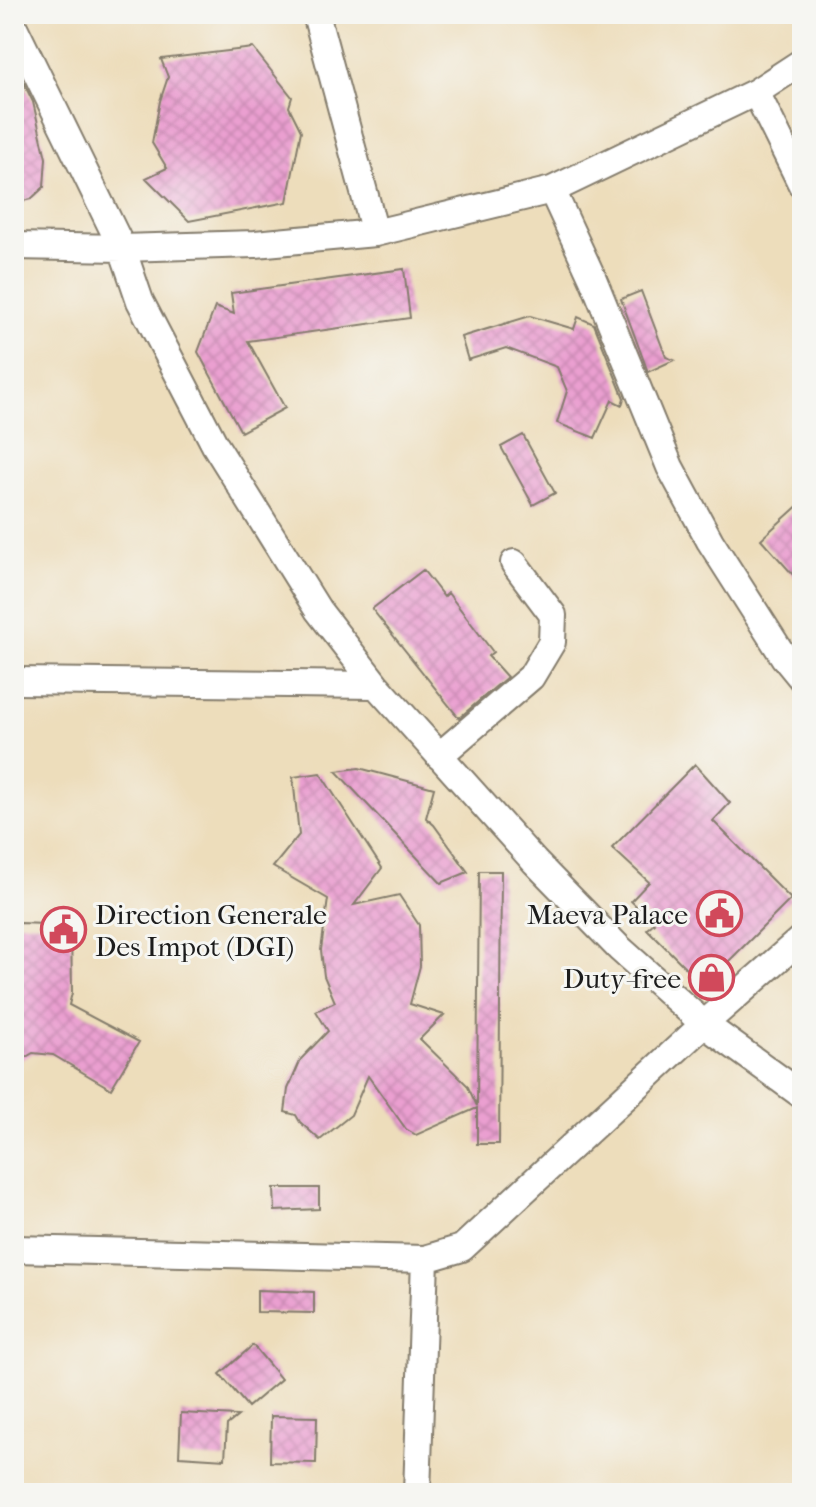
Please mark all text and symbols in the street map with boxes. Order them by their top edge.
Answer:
public building icon: Maeva Palace [695,890,743,938]
place label: Direction Generale Des Impot (DGI) [95,898,327,963]
place label: Maeva Palace [527,898,688,931]
public building icon: Direction Generale Des Impot (DGI) [40,906,88,954]
shop icon: Duty-free [688,954,736,1002]
place label: Duty-free [563,962,681,995]

